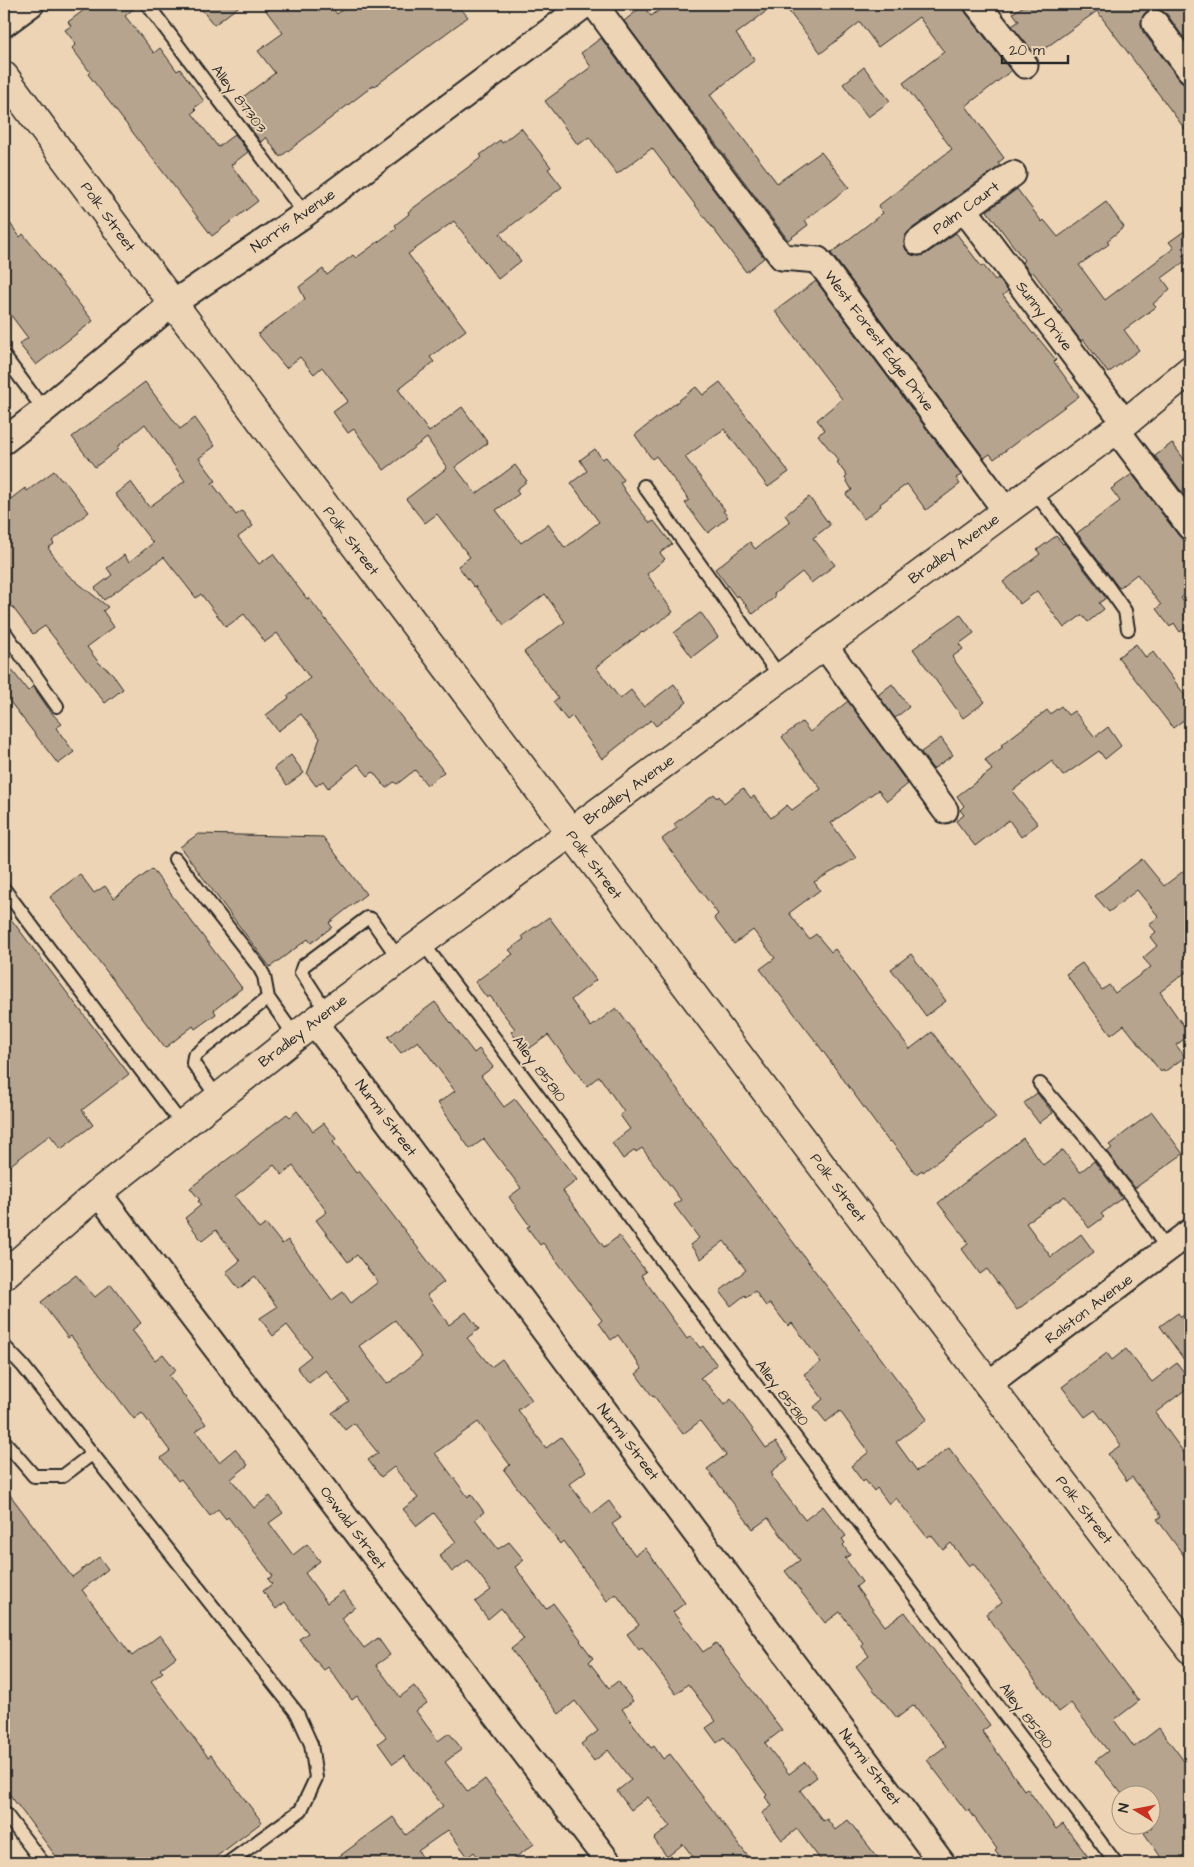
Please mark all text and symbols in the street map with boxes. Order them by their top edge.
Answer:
scale bar [1002,32,1068,64]
text: 20 m [1009,40,1045,61]
street label: Alley 87303 [206,61,272,138]
street label: Palm Court [928,177,1004,239]
street label: Polk Street [75,178,141,256]
street label: Norris Avenue [246,184,340,258]
street label: West Forest Edge Drive [818,266,939,416]
street label: Sunny Drive [1010,277,1077,356]
street label: Polk Street [318,502,384,580]
street label: Bradley Avenue [904,509,1004,590]
street label: Bradley Avenue [579,750,679,831]
street label: Polk Street [561,826,627,904]
street label: Bradley Avenue [254,990,353,1073]
street label: Alley 85810 [506,1031,571,1108]
street label: Nurmi Street [350,1075,422,1161]
street label: Polk Street [805,1149,871,1227]
street label: Ralston Avenue [1041,1269,1137,1349]
street label: Alley 85810 [749,1355,814,1432]
street label: Nurmi Street [592,1399,664,1485]
street label: Polk Street [1051,1471,1117,1549]
street label: Oswald Street [315,1482,391,1574]
street label: Alley 85810 [993,1678,1058,1755]
street label: Nurmi Street [834,1724,906,1810]
north arrow [1112,1784,1162,1834]
text: N [1114,1802,1135,1814]

